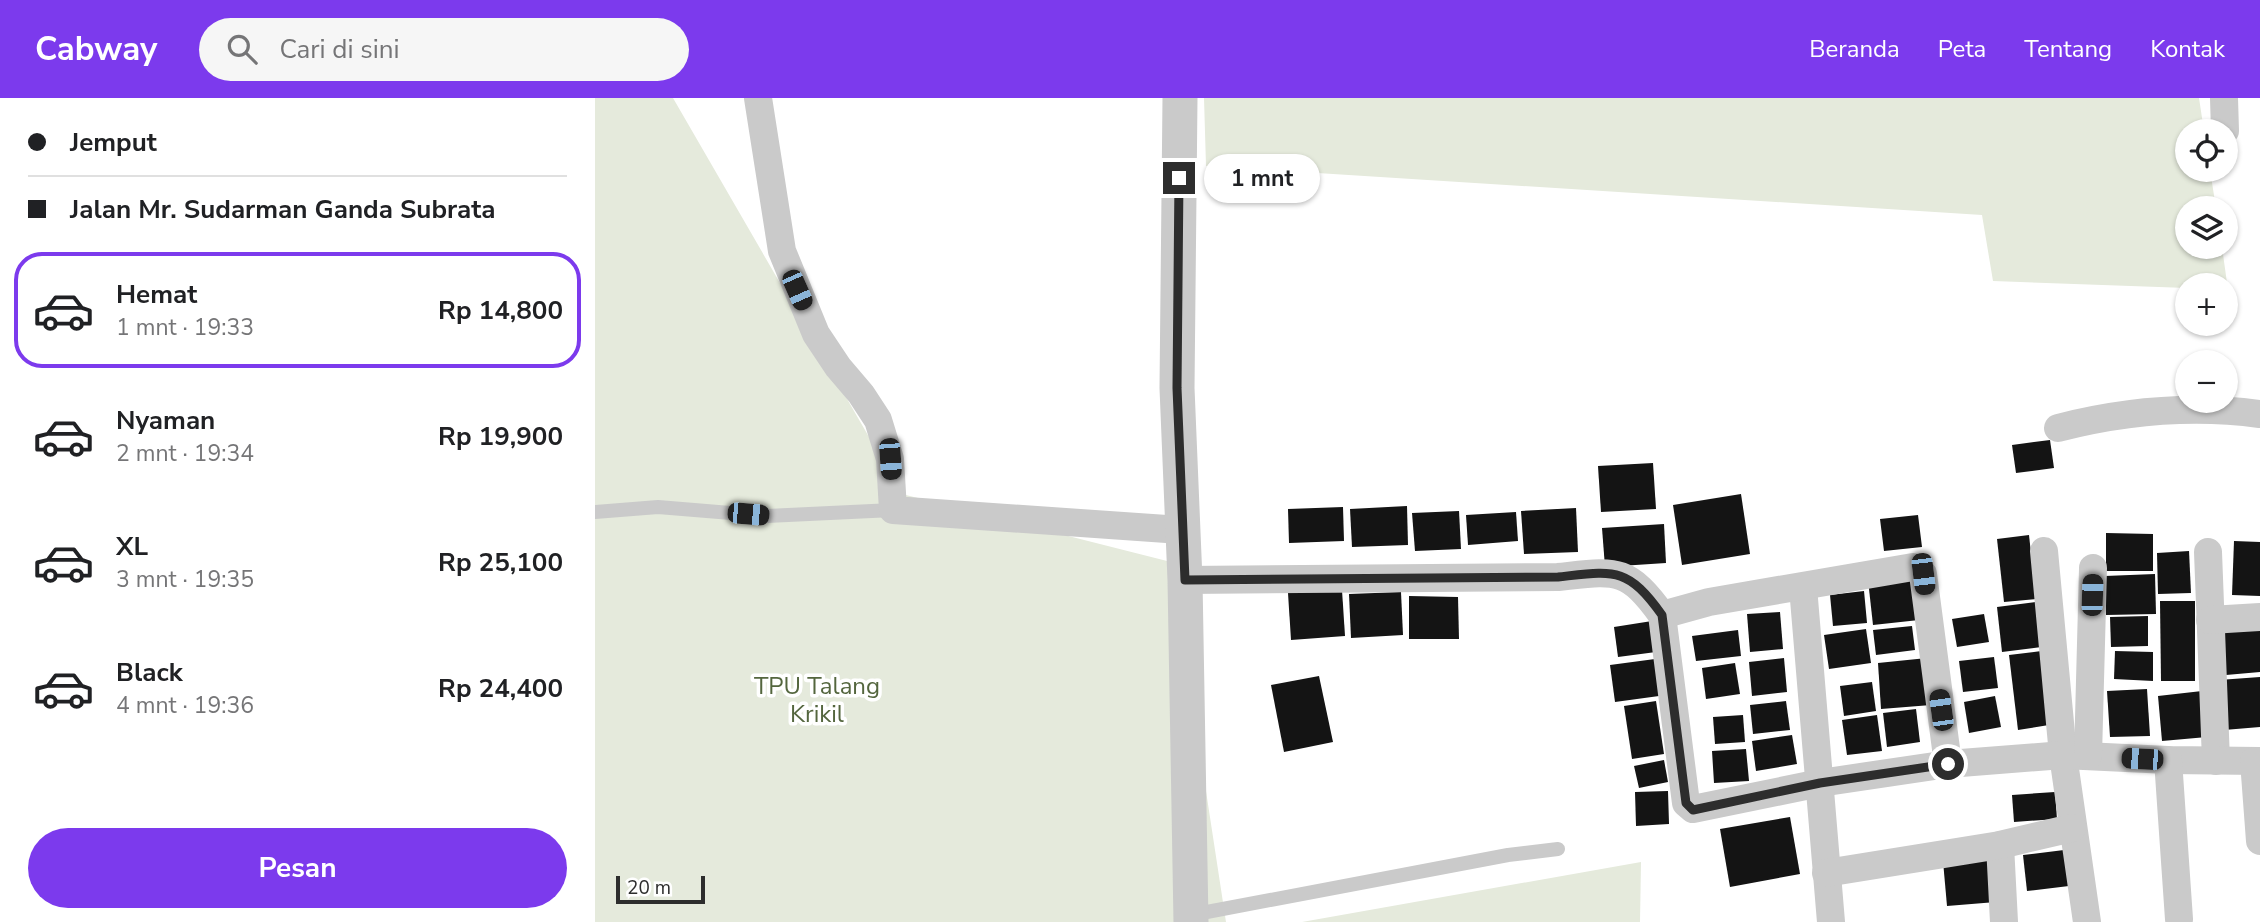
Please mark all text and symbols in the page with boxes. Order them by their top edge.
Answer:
search box [199,18,689,81]
text: Cabway [35,27,157,72]
icon: search [223,30,261,68]
text: Cari di sini [279,32,400,67]
text: Beranda [1809,33,1900,65]
text: Peta [1938,33,1986,65]
text: Tentang [2024,33,2112,65]
text: Kontak [2150,33,2225,65]
map controls [2175,119,2238,413]
button: locate [2175,119,2238,182]
text: Jemput [70,125,157,160]
callout: 1 mnt [1203,154,1319,202]
route end [1163,162,1195,194]
text: 1 mnt [1231,163,1293,194]
text: Jalan Mr. Sudarman Ganda Subrata [70,192,496,227]
button: layers [2175,196,2238,259]
car [779,267,816,313]
button: + [2175,273,2238,336]
text: Hemat [116,277,197,312]
icon: car [32,279,95,342]
text: Rp 14,800 [438,293,563,328]
text: 1 mnt · 19:33 [116,312,254,343]
button: − [2175,350,2238,413]
text: Nyaman [116,403,215,438]
icon: car [32,405,95,468]
text: Rp 19,900 [438,419,563,454]
car [879,437,902,481]
text: 2 mnt · 19:34 [116,438,254,469]
car [727,502,770,526]
text: XL [116,529,148,564]
icon: car [32,531,95,594]
text: Rp 25,100 [438,545,563,580]
car [1911,552,1936,596]
text: 3 mnt · 19:35 [116,564,254,595]
car [2081,574,2104,616]
text: Black [116,655,183,690]
icon: car [32,657,95,720]
park label: TPU Talang Krikil [754,670,880,730]
text: Rp 24,400 [438,671,563,706]
car [1928,688,1955,732]
text: 4 mnt · 19:36 [116,690,254,721]
car [2121,747,2164,771]
route start [1932,748,1964,780]
button: Pesan [28,828,567,908]
scale bar [616,873,705,905]
text: 20 m [627,875,671,901]

